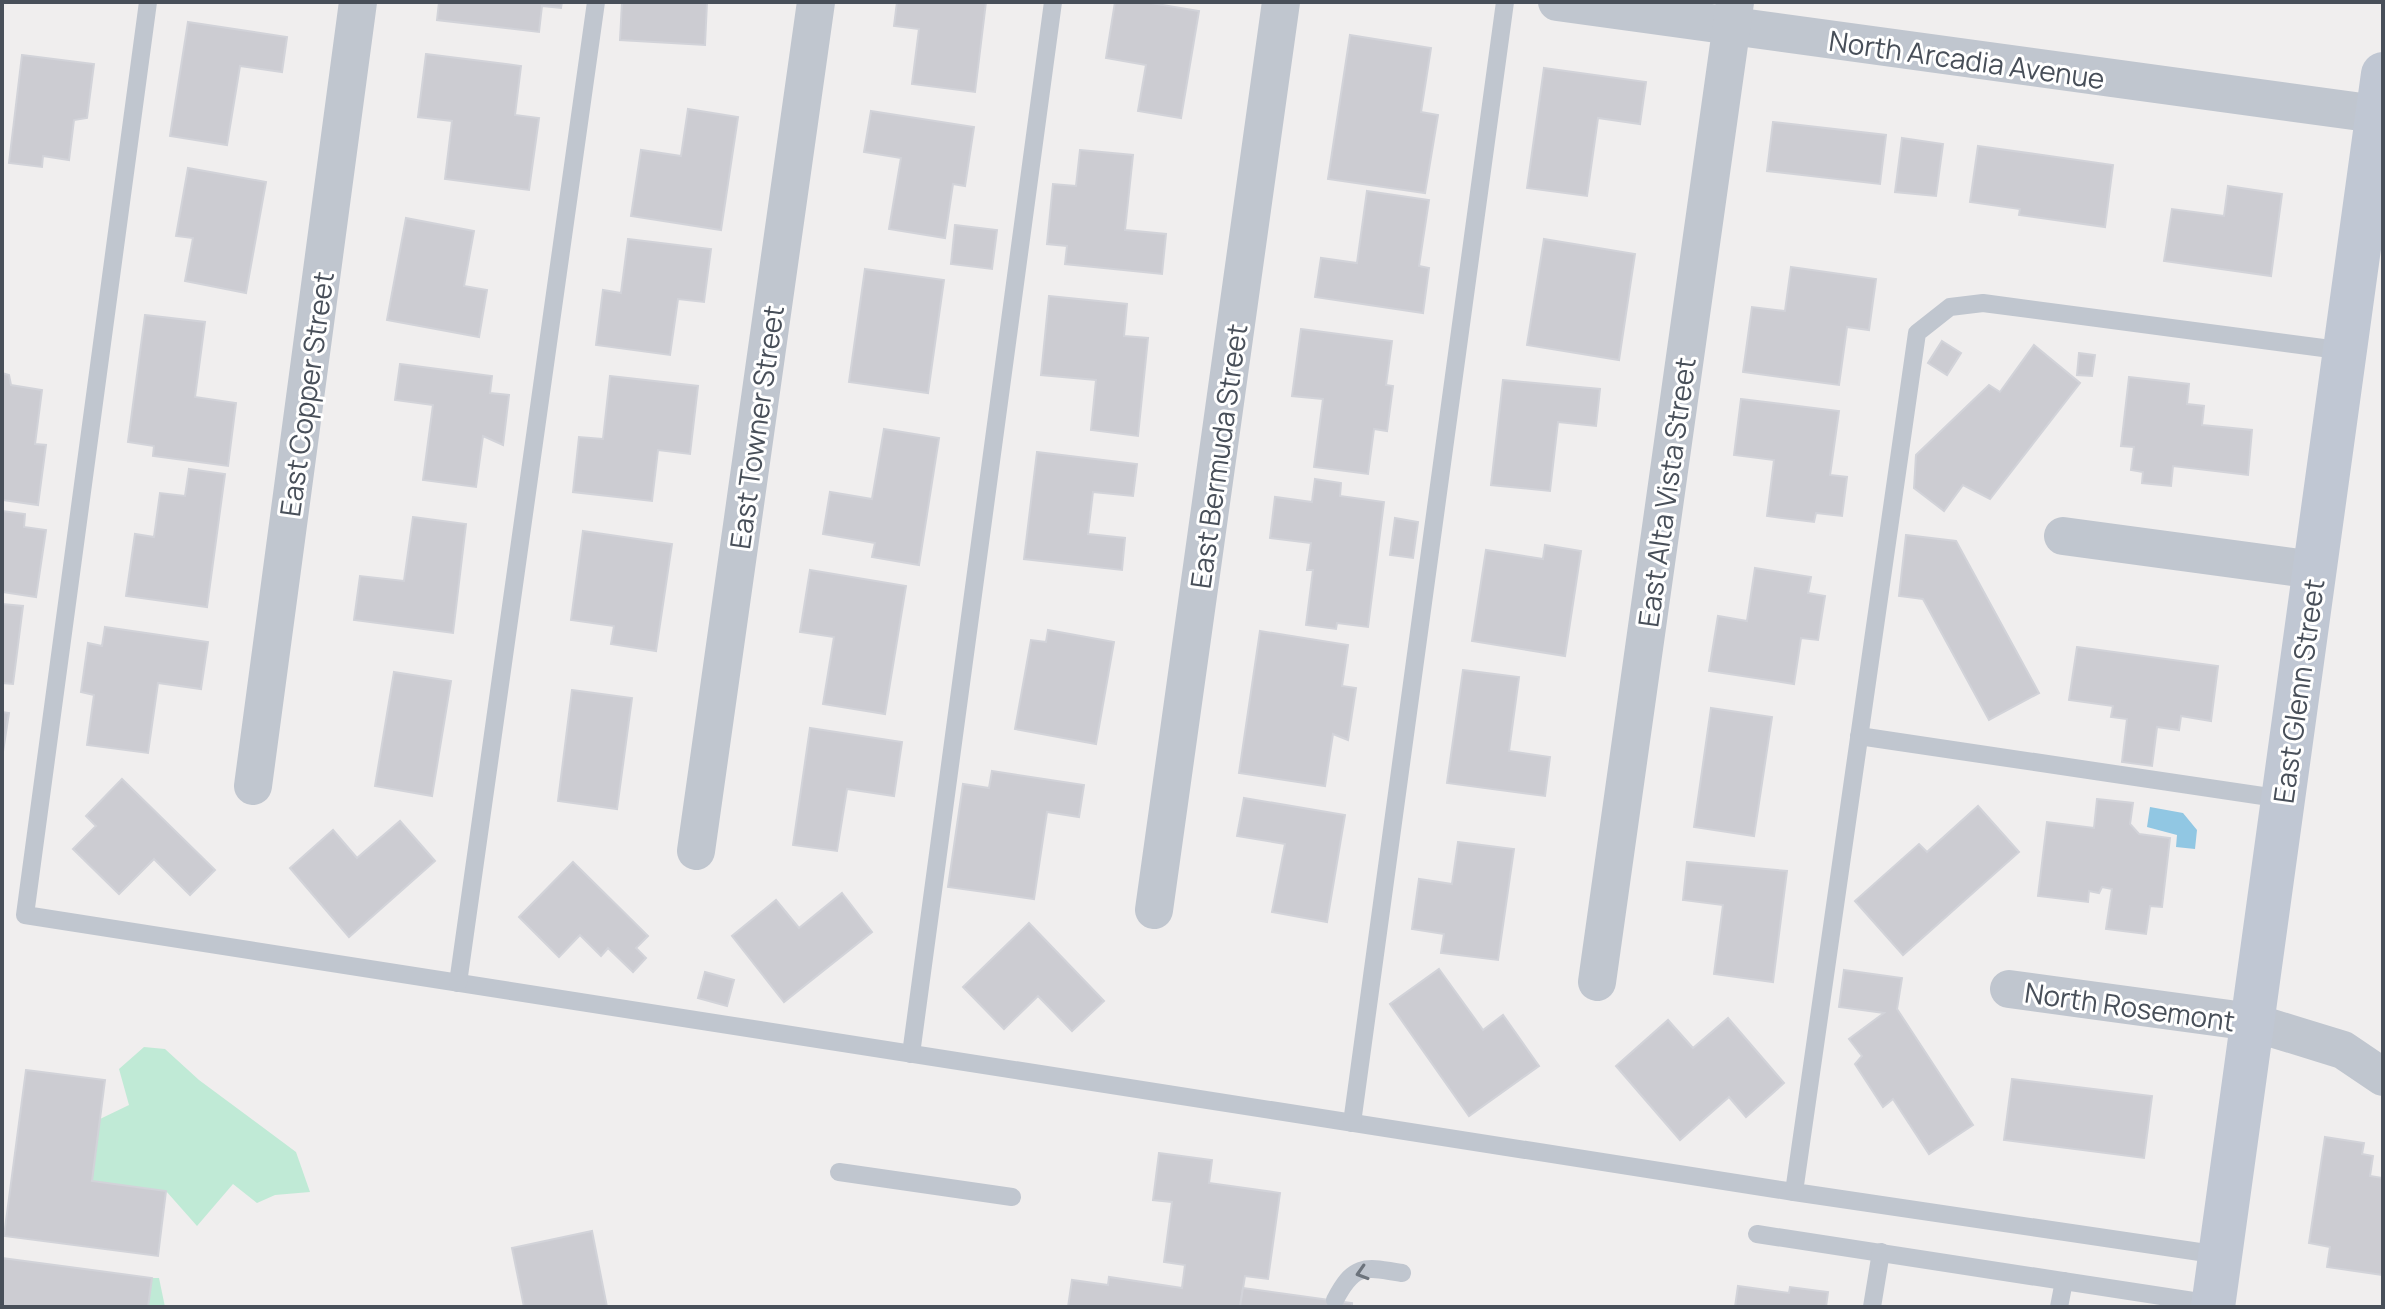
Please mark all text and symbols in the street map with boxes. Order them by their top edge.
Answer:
street label: North Arcadia Avenue [1827,21,2107,97]
street label: East Copper Street [270,269,342,519]
street label: East Towner Street [720,303,792,551]
street label: East Bermuda Street [1181,321,1255,591]
street label: East Alta Vista Street [1628,355,1704,629]
street label: East Glenn Street [2263,576,2333,806]
street label: North Rosemont [2022,972,2238,1040]
one-way arrow [1356,1264,1369,1280]

